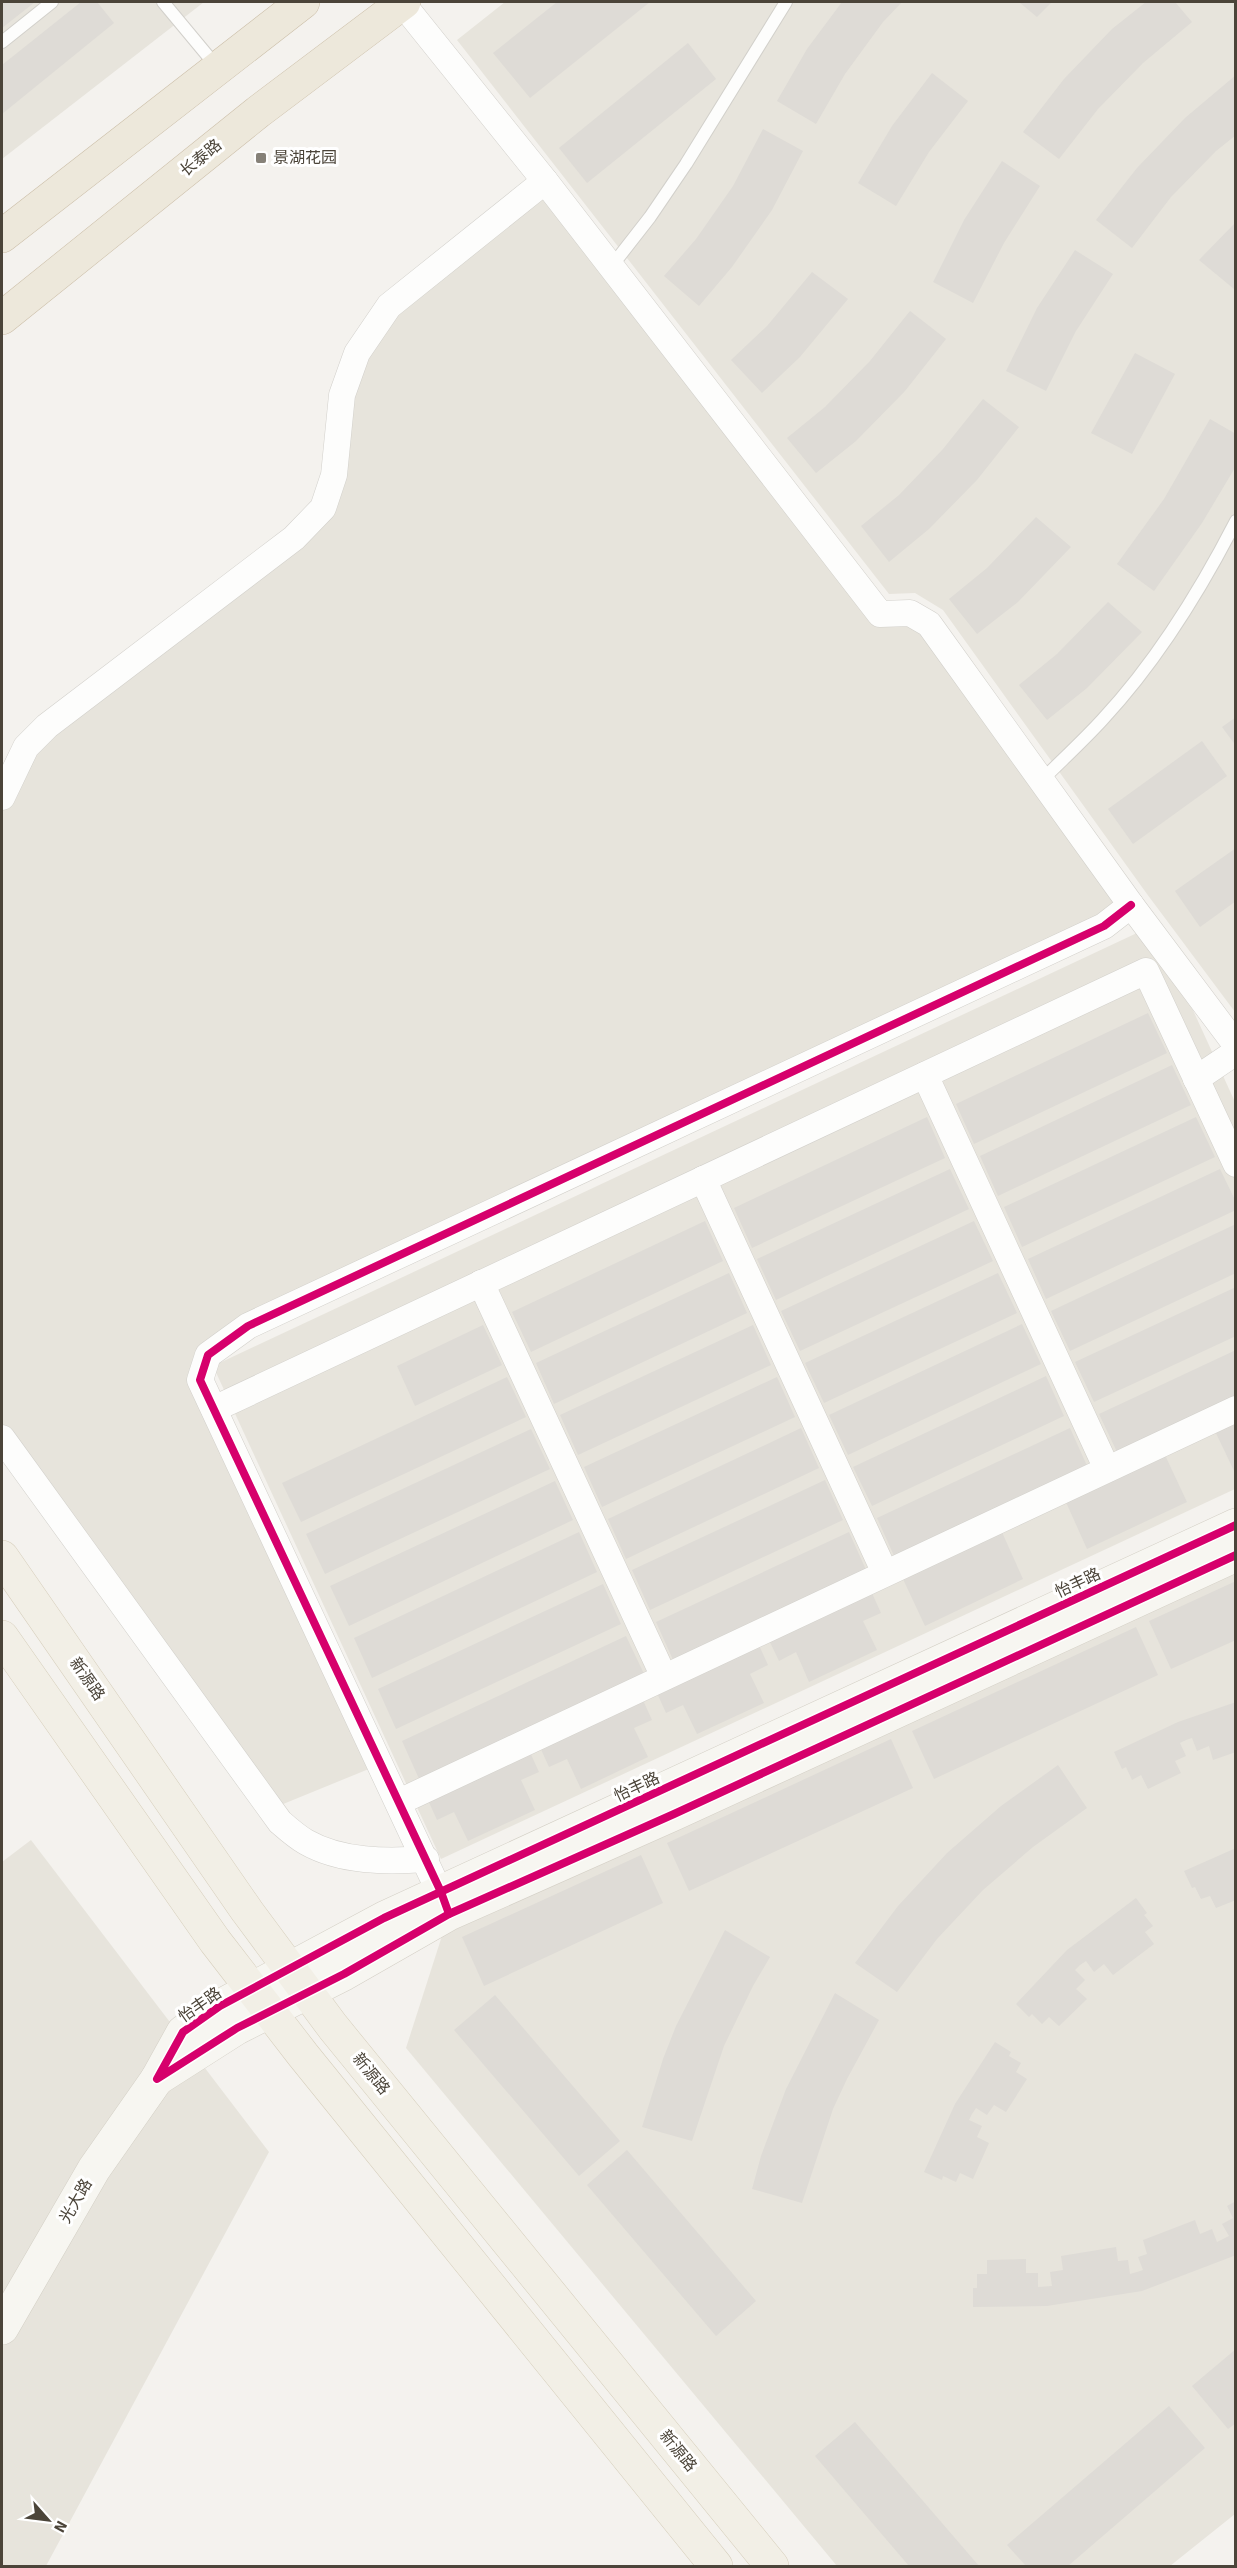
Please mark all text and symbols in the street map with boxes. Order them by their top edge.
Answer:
street label: 长泰路 [175,134,227,182]
place label: 景湖花园 [273,147,337,169]
marker: 景湖花园 [254,151,268,165]
street label: 怡丰路 [1052,1563,1104,1603]
street label: 新源路 [64,1653,110,1705]
street label: 怡丰路 [611,1767,663,1807]
street label: 怡丰路 [174,1982,226,2028]
street label: 新源路 [347,2048,395,2100]
street label: 光大路 [54,2175,98,2227]
street label: 新源路 [654,2425,702,2477]
north arrow [18,2490,78,2550]
text: N [48,2517,73,2536]

